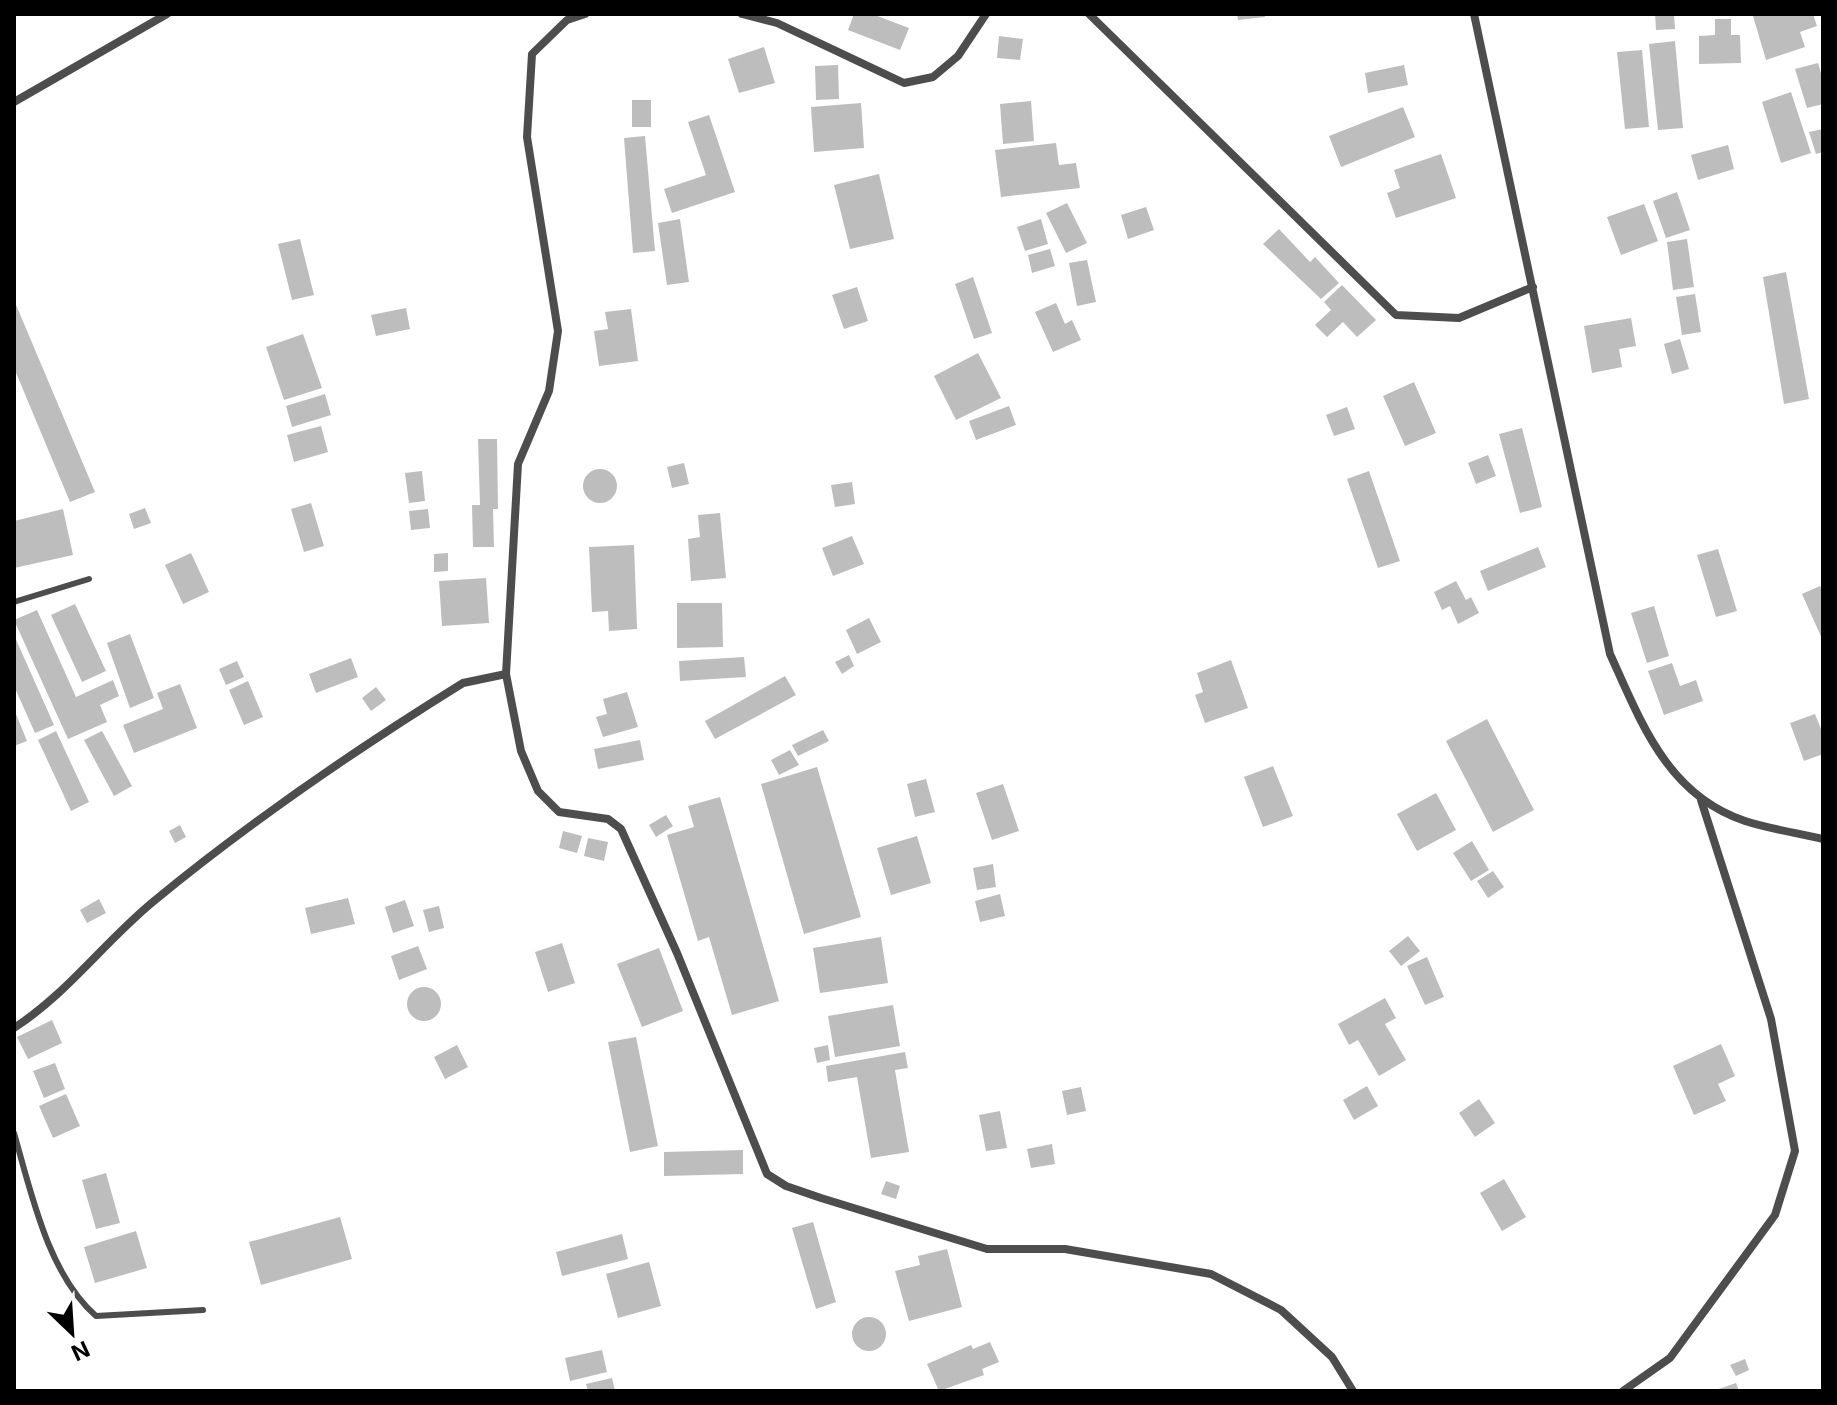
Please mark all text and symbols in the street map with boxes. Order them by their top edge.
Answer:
north arrow [32,1293,112,1373]
text: N [67,1336,94,1366]

